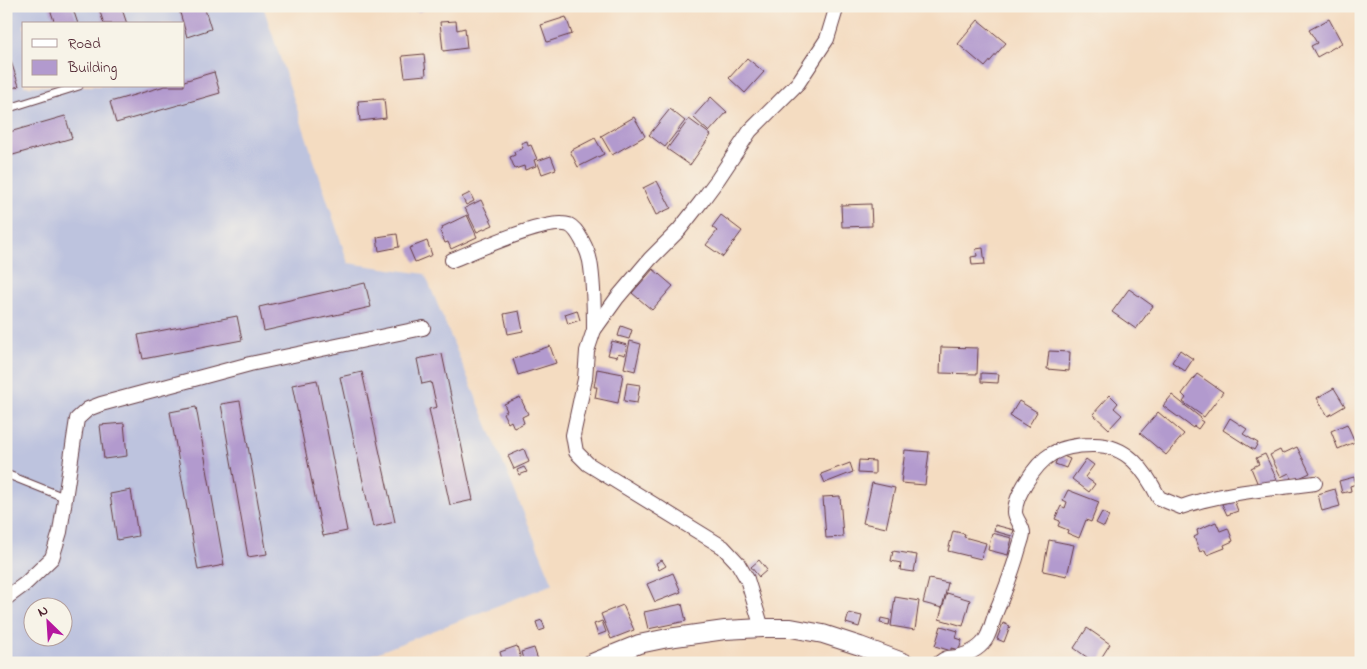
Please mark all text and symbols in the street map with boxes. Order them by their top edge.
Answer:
legend [22,22,185,88]
text: Road [68,33,101,55]
text: Building [67,57,117,80]
north arrow [22,596,72,646]
text: N [34,600,52,623]

